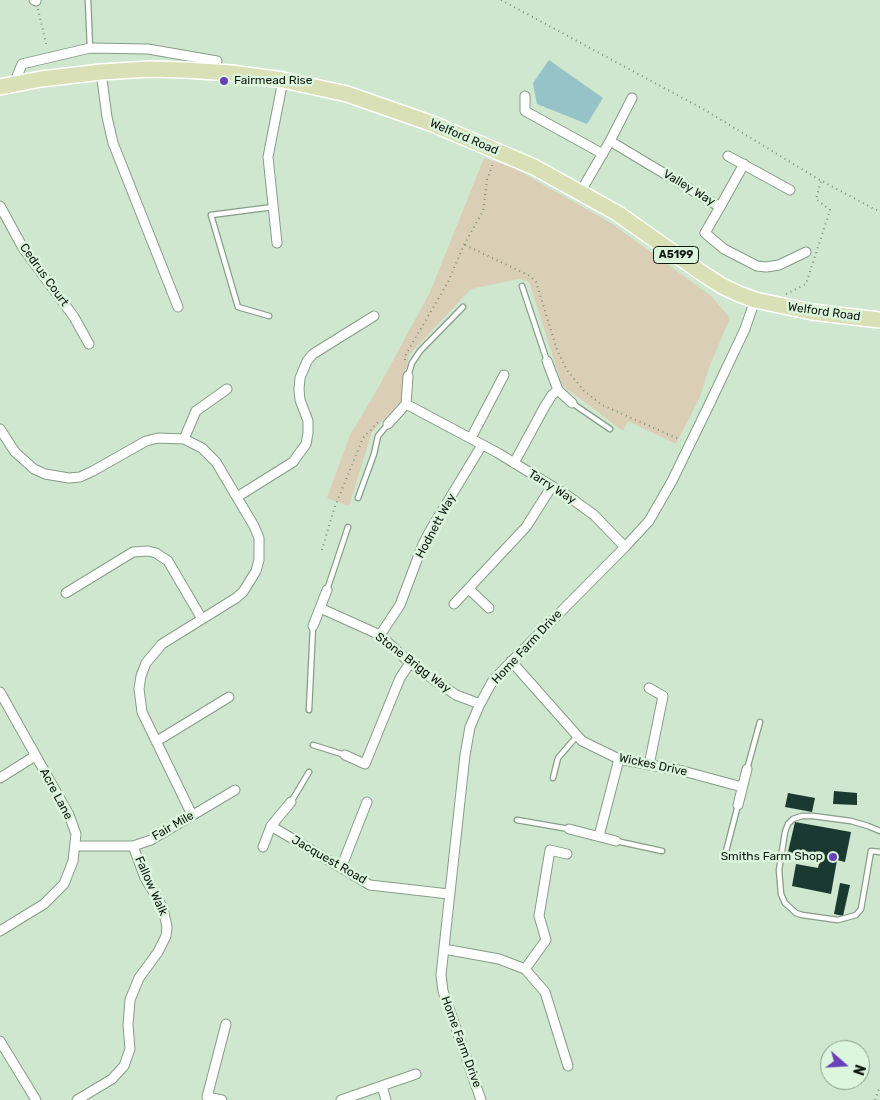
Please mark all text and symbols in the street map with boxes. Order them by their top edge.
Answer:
place label: Fairmead Rise [234,74,312,88]
marker: Fairmead Rise [218,75,230,87]
street label: Welford Road [427,116,501,158]
street label: Valley Way [660,167,718,209]
street label: Cedrus Court [16,241,72,309]
road number: A5199 [654,246,698,264]
street label: Welford Road [787,300,861,324]
street label: Tarry Way [525,467,579,507]
street label: Hodnett Way [413,491,459,561]
street label: Home Farm Drive [489,607,565,687]
street label: Stone Brigg Way [372,630,454,696]
street label: Wickes Drive [617,751,689,779]
street label: Acre Lane [36,766,76,822]
street label: Fair Mile [150,808,196,844]
street label: Jacquest Road [289,833,369,887]
place label: Smiths Farm Shop [721,850,823,864]
marker: Smiths Farm Shop [827,851,839,863]
street label: Fallow Walk [132,854,170,918]
street label: Home Farm Drive [438,994,484,1090]
north arrow [820,1040,870,1090]
text: N [849,1062,868,1077]

